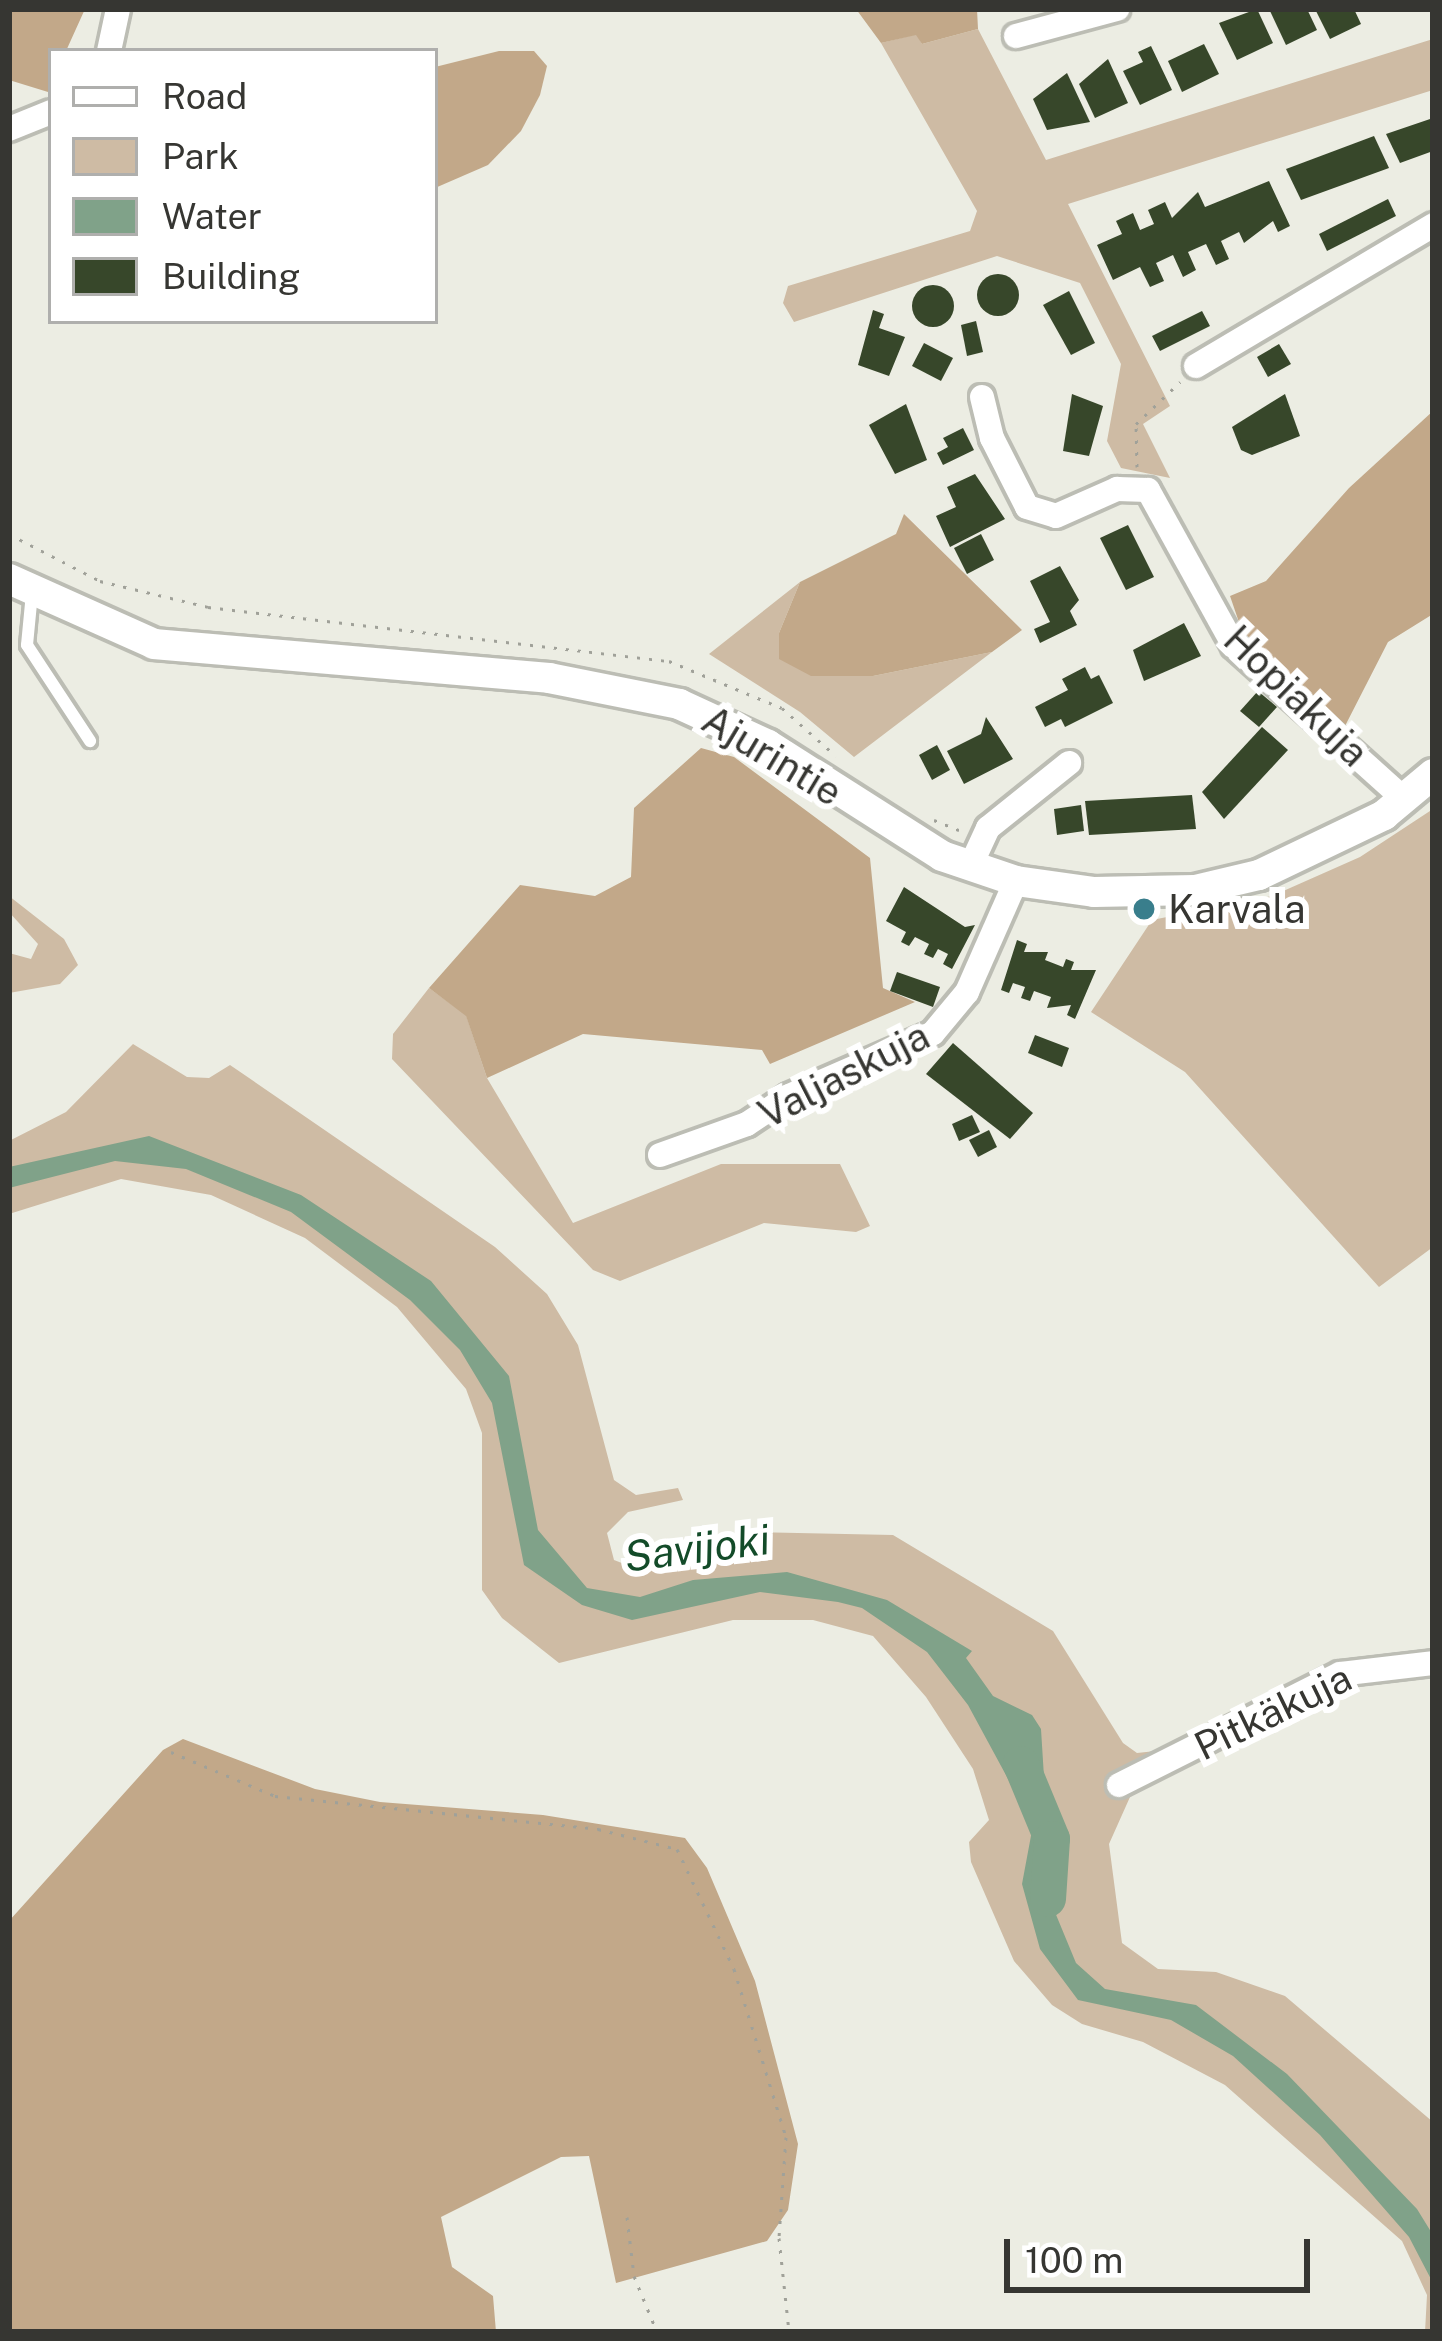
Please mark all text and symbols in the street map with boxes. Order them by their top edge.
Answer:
legend [48,48,438,324]
text: Road [162,75,247,117]
text: Park [162,135,239,177]
text: Water [162,195,262,237]
text: Building [162,255,300,297]
street label: Hopiakuja [1214,616,1378,776]
street label: Ajurintie [694,696,850,816]
place label: Karvala [1168,886,1306,932]
marker: Karvala [1131,896,1157,922]
street label: Valjaskuja [751,1012,937,1138]
water label: Savijoki [621,1514,773,1582]
street label: Pitkäkuja [1187,1654,1359,1770]
scale bar [1010,2215,1316,2289]
text: 100 m [1025,2239,1123,2281]

